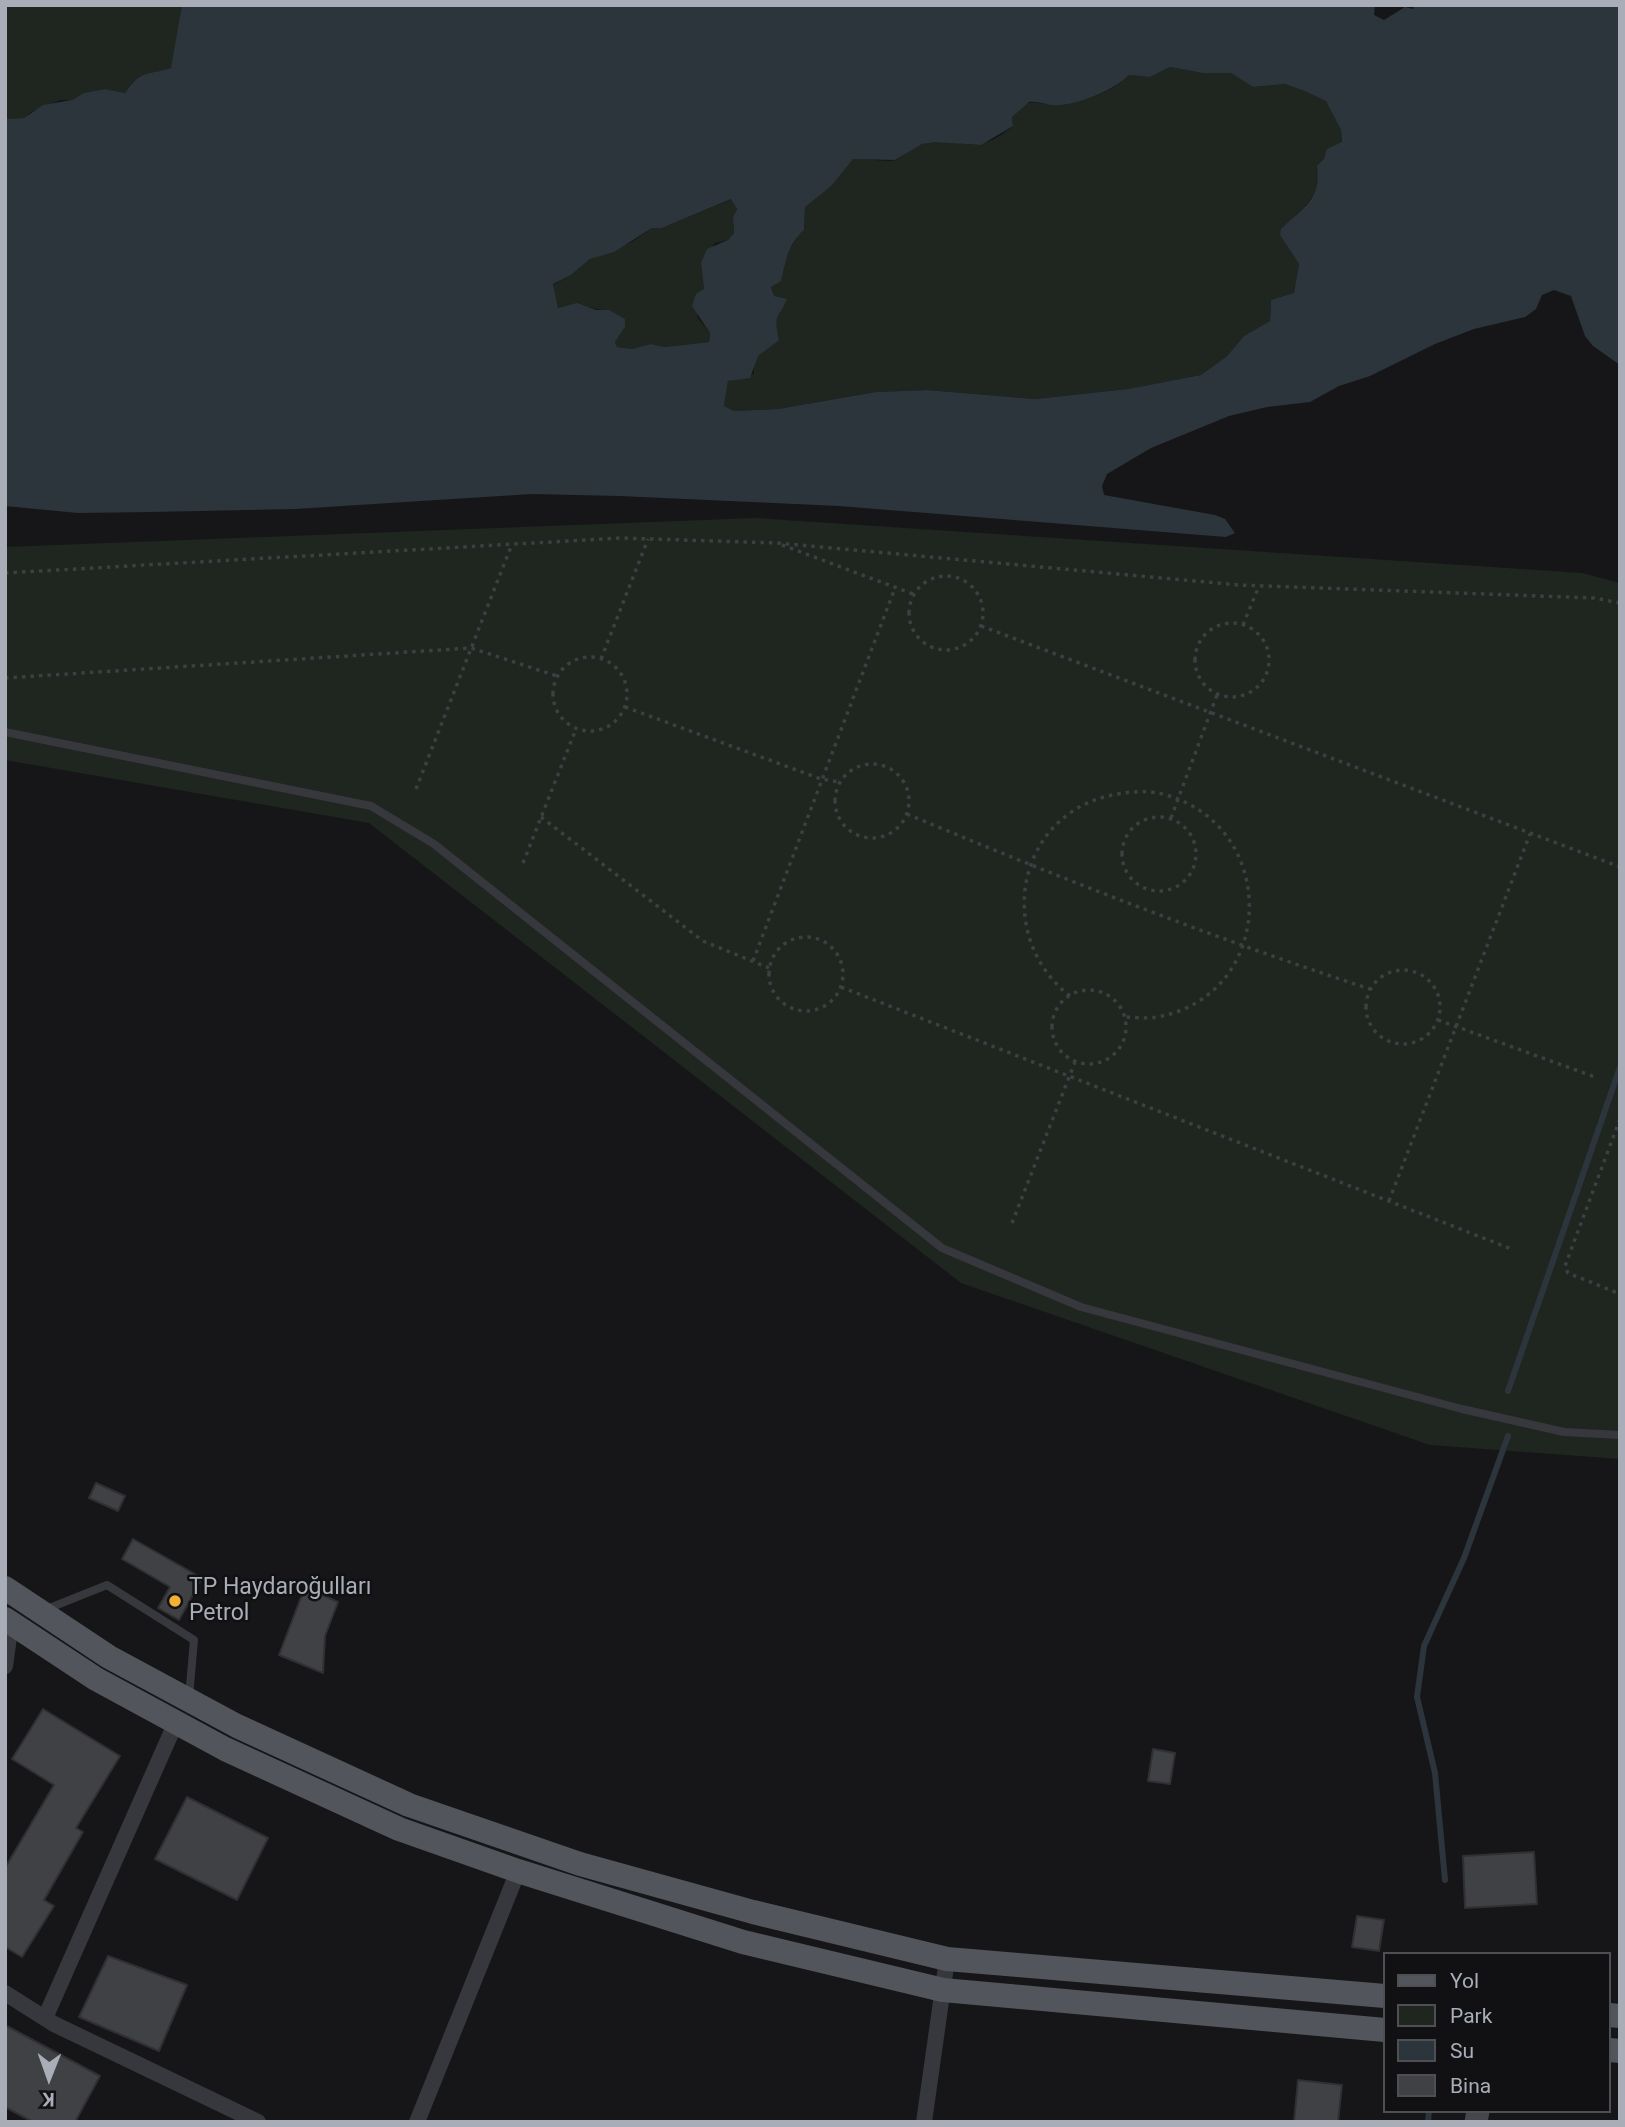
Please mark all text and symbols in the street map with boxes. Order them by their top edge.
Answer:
place label: TP Haydaroğulları Petrol [189,1574,371,1628]
marker: TP Haydaroğulları Petrol [167,1593,183,1609]
legend [1384,1952,1611,2113]
text: Yol [1450,1969,1479,1993]
text: Park [1450,2004,1492,2028]
text: Su [1450,2039,1474,2063]
north arrow [14,2043,84,2113]
text: Bina [1450,2074,1491,2098]
text: K [42,2088,55,2111]

